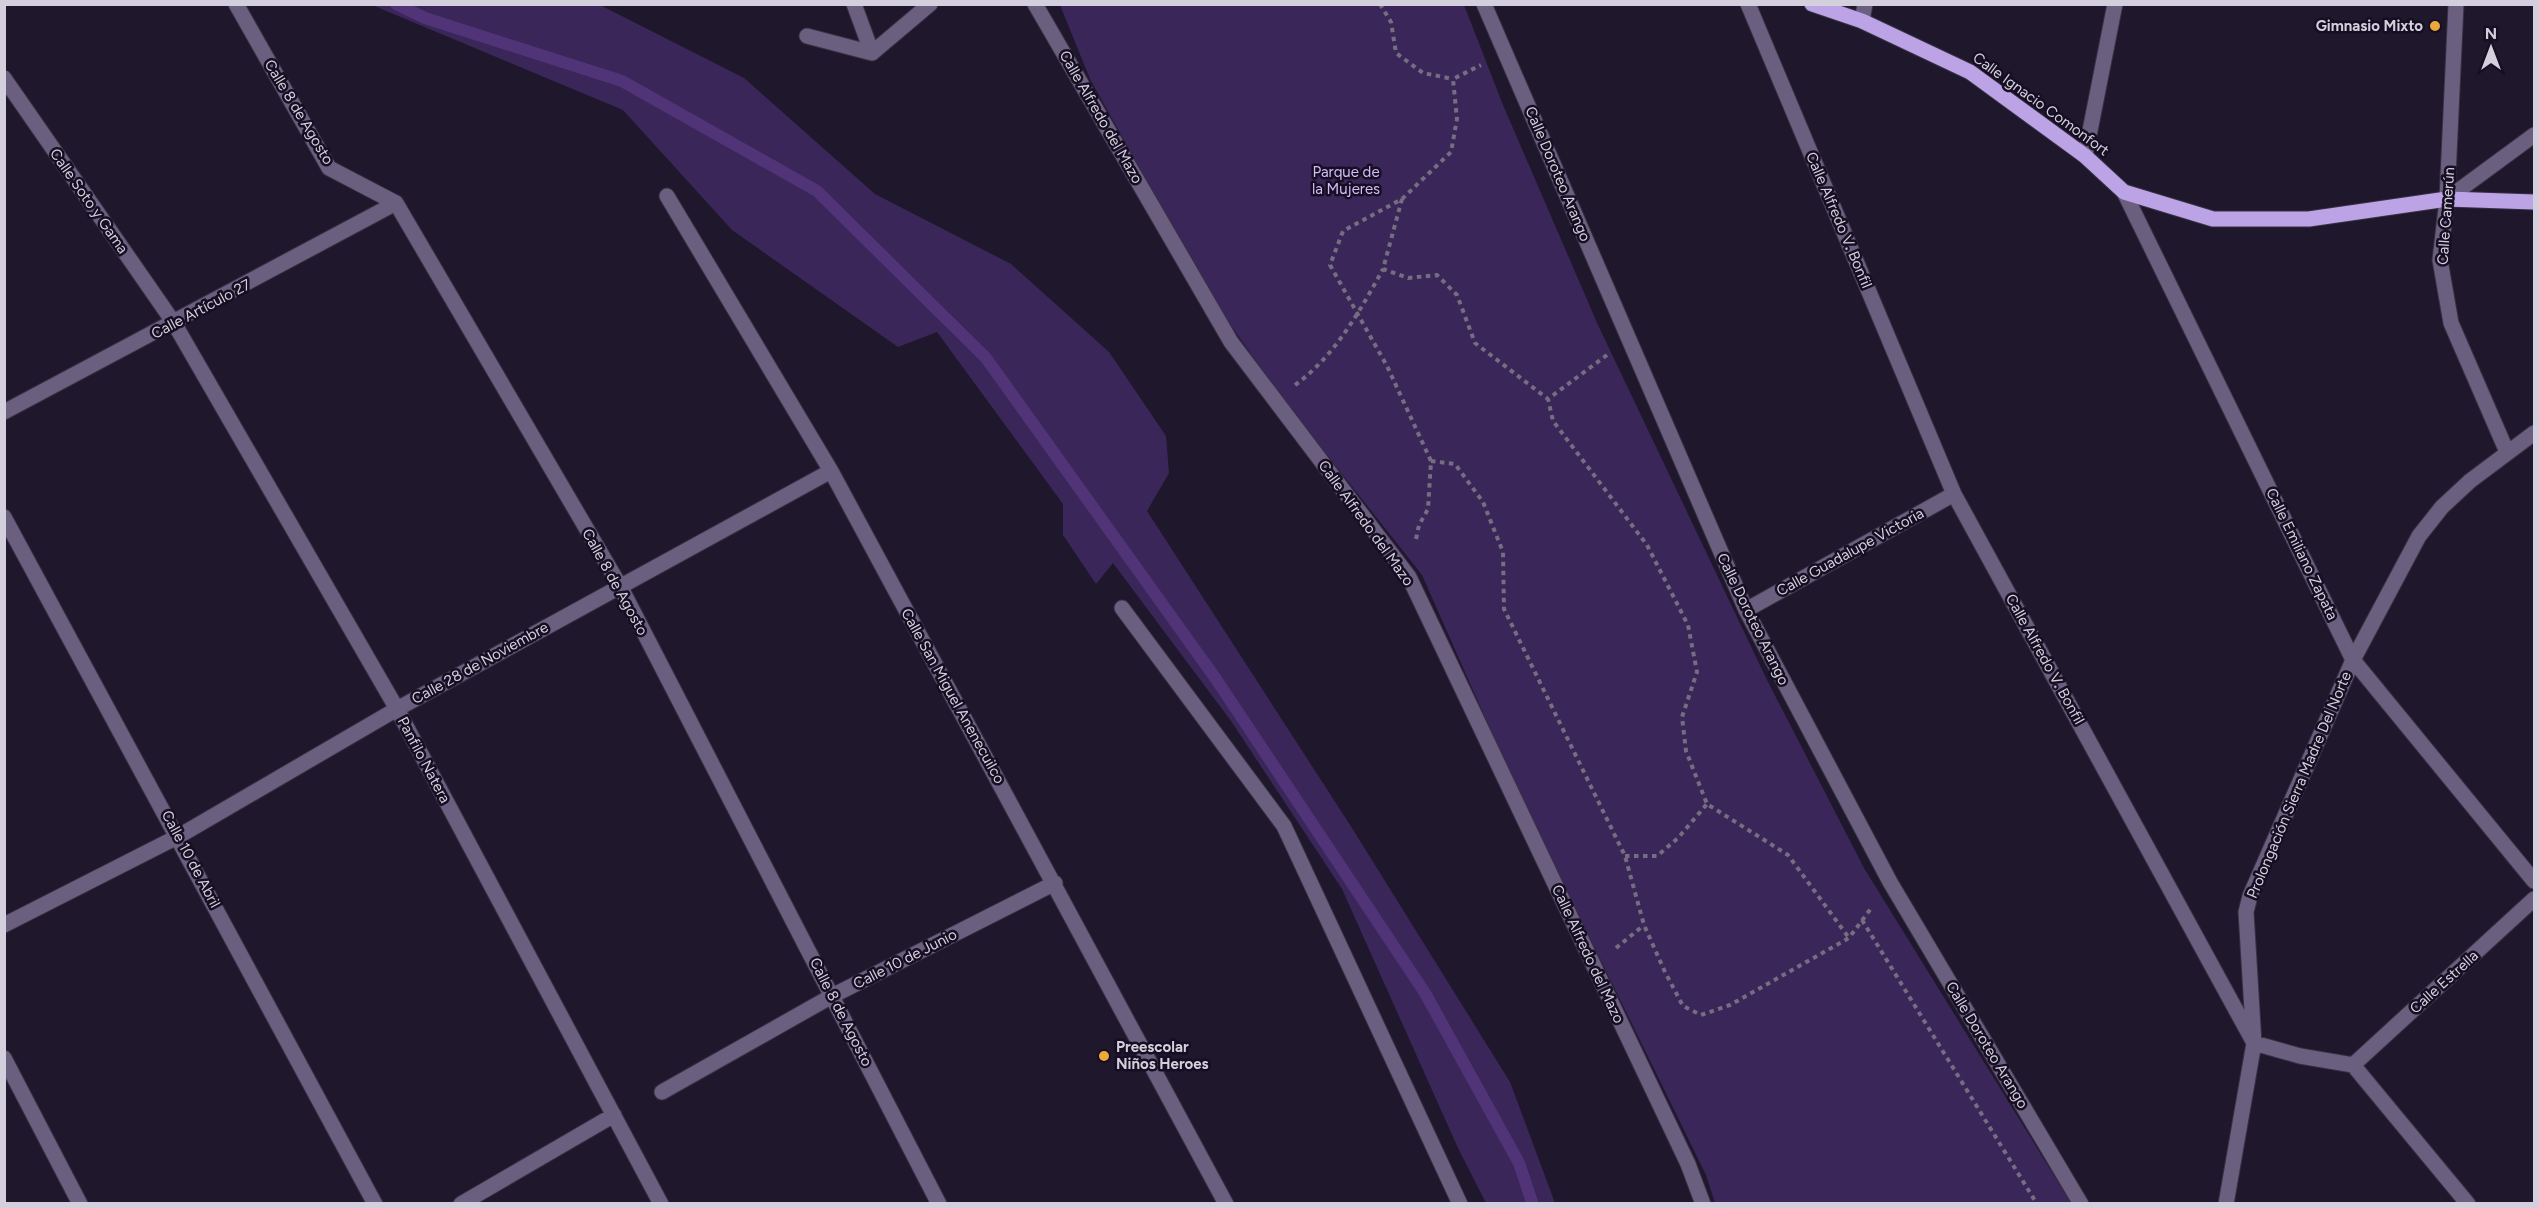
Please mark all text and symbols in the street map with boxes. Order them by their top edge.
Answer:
place label: Gimnasio Mixto [2316,17,2423,35]
north arrow [2461,18,2521,78]
marker: Gimnasio Mixto [2428,19,2442,33]
text: N [2485,24,2497,43]
street label: Calle Alfredo del Mazo [1056,47,1147,187]
street label: Calle Ignacio Comonfort [1969,48,2113,160]
street label: Calle 8 de Agosto [261,56,338,168]
street label: Calle Doroteo Arango [1521,104,1595,244]
street label: Calle Soto y Gama [46,145,132,257]
street label: Calle Alfredo V. Bonfil [1802,149,1876,291]
park label: Parque de la Mujeres [1312,163,1380,198]
street label: Calle Camerún [2434,166,2458,266]
street label: Calle Artículo 27 [148,275,254,343]
street label: Calle Alfredo del Mazo [1314,457,1418,590]
street label: Calle Emiliano Zapata [2262,485,2342,623]
street label: Calle Guadalupe Victoria [1773,504,1927,600]
street label: Calle 8 de Agosto [578,525,652,639]
street label: Calle Doroteo Arango [1713,550,1793,688]
street label: Calle Alfredo V. Bonfil [2002,591,2088,727]
street label: Calle San Miguel Anenecuilco [897,605,1009,787]
street label: Calle 28 de Noviembre [409,618,551,708]
street label: Prolongación Sierra Madre Del Norte [2243,669,2355,901]
street label: Panfilo Natera [394,714,454,806]
street label: Calle 10 de Abril [158,807,224,911]
street label: Calle Alfredo del Mazo [1548,882,1628,1026]
street label: Calle 10 de Junio [850,925,960,993]
street label: Calle Estrella [2406,947,2482,1017]
street label: Calle 8 de Agosto [806,955,876,1070]
street label: Calle Doroteo Arango [1942,978,2032,1112]
place label: Preescolar Niños Heroes [1116,1038,1209,1073]
marker: Preescolar Niños Heroes [1097,1049,1111,1063]

